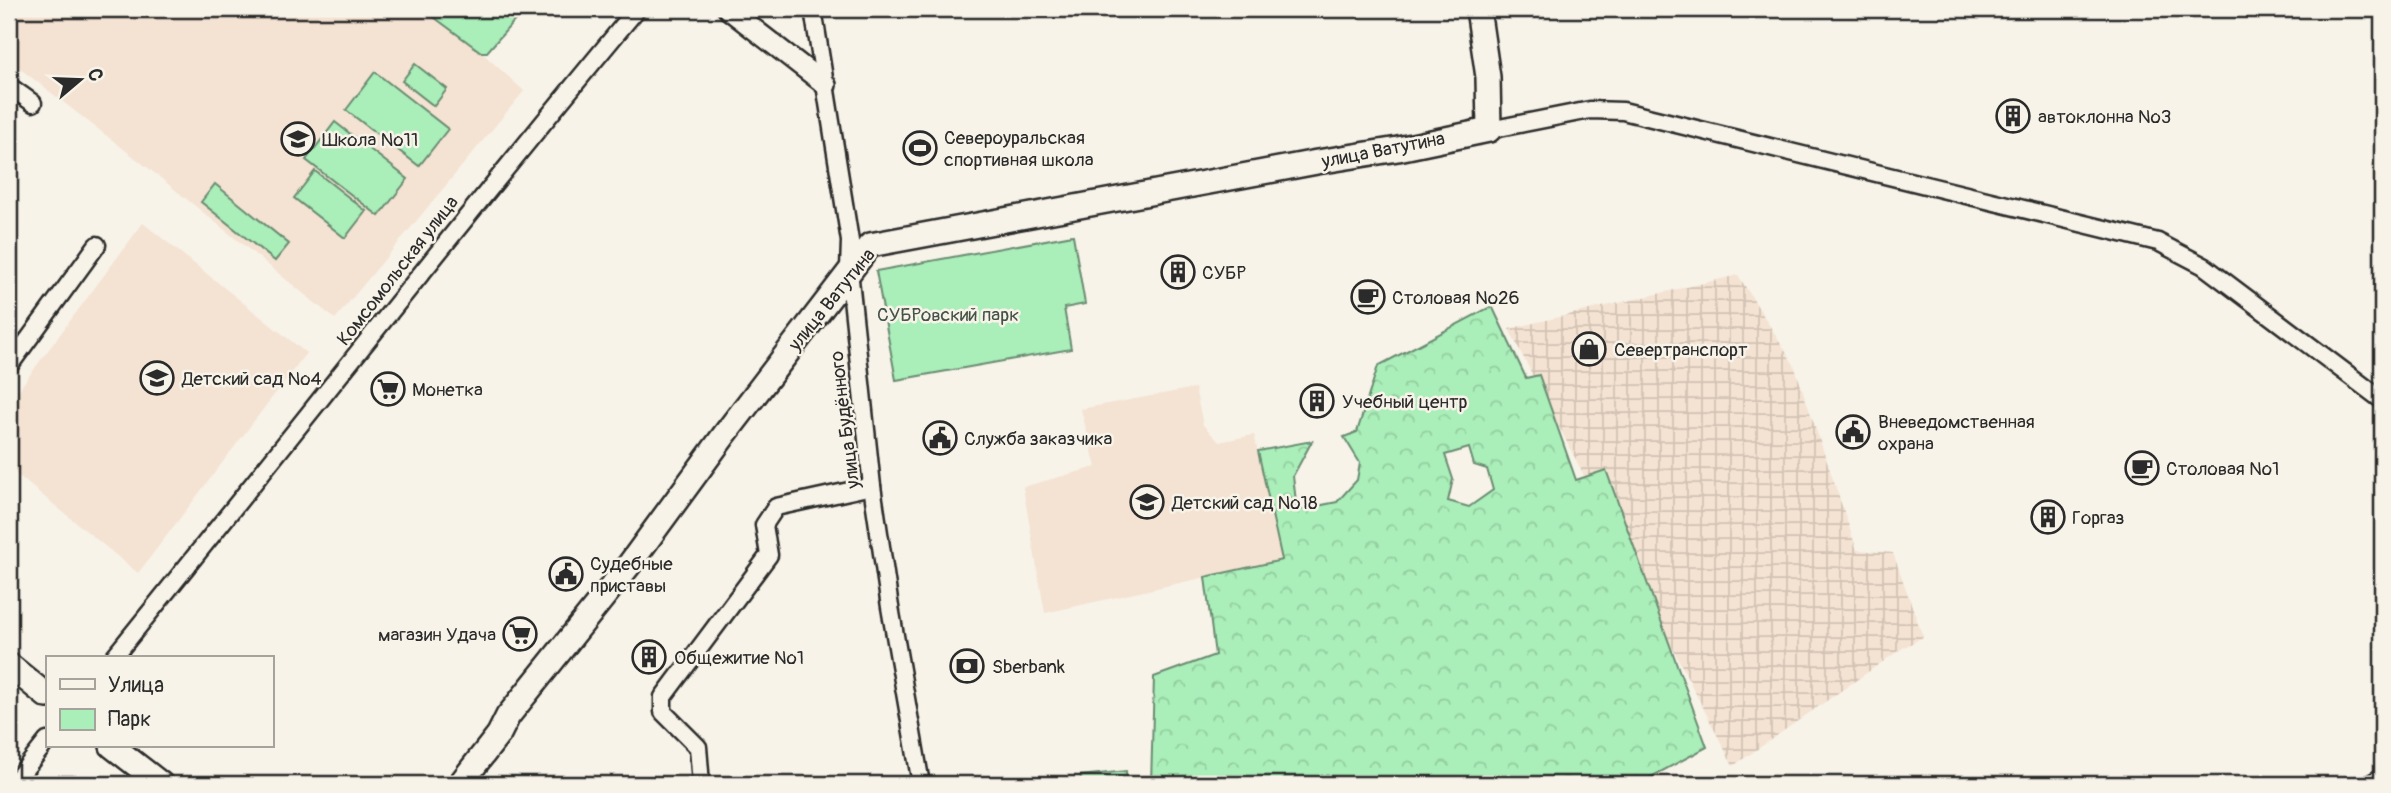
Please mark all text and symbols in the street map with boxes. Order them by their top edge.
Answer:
north arrow [46,46,116,116]
text: С [82,65,108,84]
building icon: автоклонна №3 [1994,97,2032,135]
place label: автоклонна №3 [2038,105,2171,129]
school or university icon: Школа №11 [279,120,317,158]
place label: Североуральская спортивная школа [944,126,1094,172]
street label: улица Ватутина [1319,126,1447,174]
place label: Школа №11 [322,128,418,152]
sports icon: Североуральская спортивная школа [901,129,939,167]
street label: Комсомольская улица [332,191,464,350]
street label: улица Ватутина [783,243,881,357]
building icon: СУБР [1159,253,1197,291]
place label: СУБР [1202,261,1247,285]
cafe icon: Столовая №26 [1349,278,1387,316]
place label: Столовая №26 [1392,286,1520,310]
park label: СУБРовский парк [877,303,1019,327]
shop icon: Севертранспорт [1570,330,1608,368]
place label: Севертранспорт [1614,338,1748,362]
street label: улица Будённого [825,350,865,491]
school or university icon: Детский сад №4 [138,359,176,397]
place label: Детский сад №4 [181,367,322,391]
supermarket icon: Монетка [369,370,407,408]
place label: Монетка [412,378,483,402]
building icon: Учебный центр [1298,382,1336,420]
place label: Учебный центр [1342,390,1467,414]
place label: Вневедомственная охрана [1878,410,2035,456]
public building icon: Вневедомственная охрана [1834,413,1872,451]
public building icon: Служба заказчика [921,419,959,457]
place label: Служба заказчика [964,427,1112,451]
cafe icon: Столовая №1 [2123,449,2161,487]
place label: Столовая №1 [2166,457,2279,481]
school or university icon: Детский сад №18 [1128,483,1166,521]
place label: Детский сад №18 [1171,491,1318,515]
building icon: Горгаз [2029,498,2067,536]
place label: Горгаз [2072,506,2125,530]
place label: Судебные приставы [590,552,673,598]
public building icon: Судебные приставы [547,555,585,593]
supermarket icon: магазин Удача [501,615,539,653]
place label: магазин Удача [378,623,496,647]
building icon: Общежитие №1 [630,638,668,676]
place label: Общежитие №1 [674,646,804,670]
bank icon: Sberbank [948,647,986,685]
place label: Sberbank [992,655,1065,679]
legend [46,656,273,748]
text: Улица [108,672,164,699]
text: Парк [108,706,151,733]

